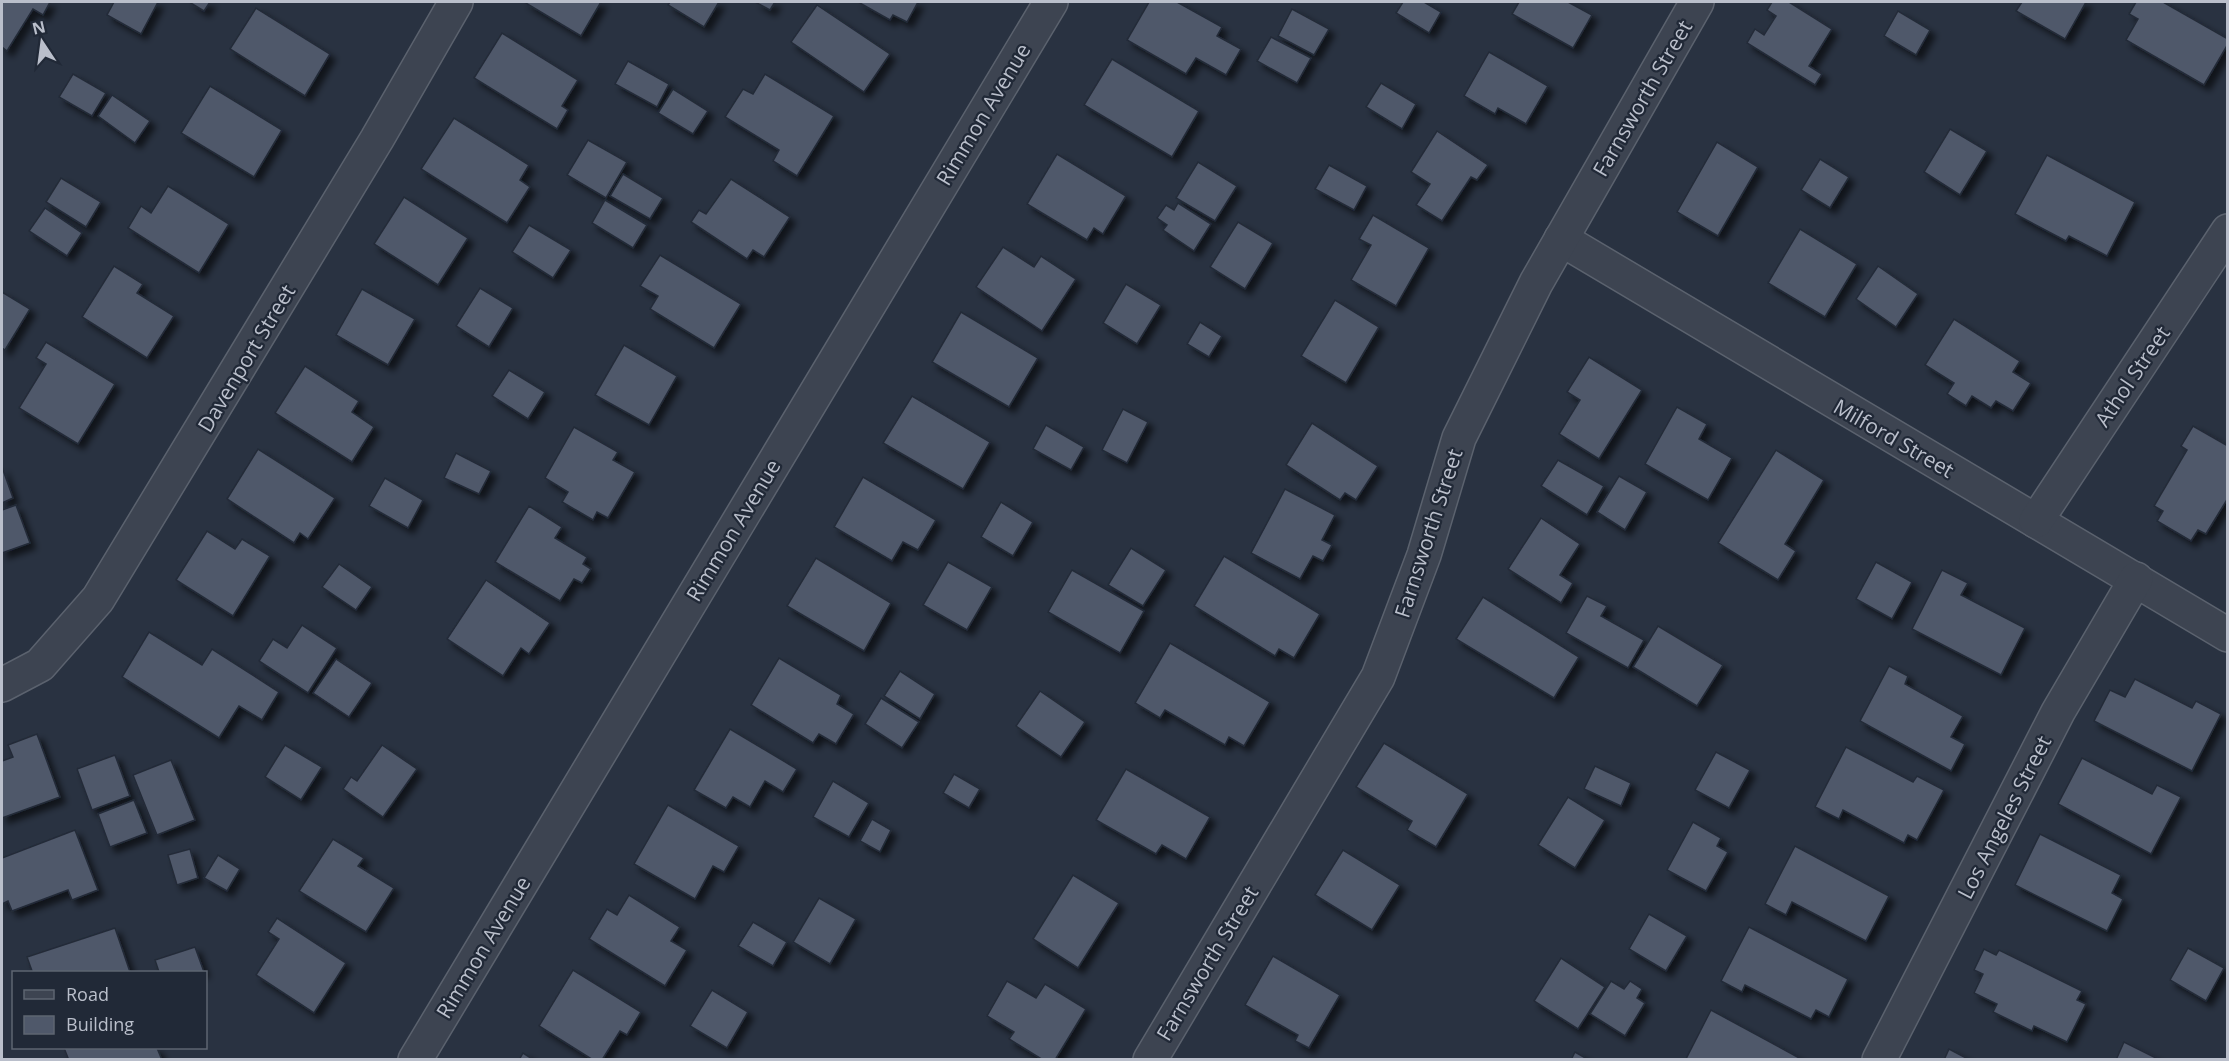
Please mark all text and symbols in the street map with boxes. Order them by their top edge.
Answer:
north arrow [12,12,72,72]
text: N [30,15,47,40]
street label: Farnsworth Street [1586,15,1698,181]
street label: Rimmon Avenue [929,38,1037,190]
street label: Davenport Street [191,279,301,437]
street label: Athol Street [2088,320,2176,432]
street label: Milford Street [1829,392,1959,484]
street label: Farnsworth Street [1388,445,1468,621]
street label: Rimmon Avenue [679,454,787,606]
street label: Los Angeles Street [1951,731,2057,903]
street label: Rimmon Avenue [429,871,537,1023]
street label: Farnsworth Street [1150,880,1264,1046]
legend [12,971,207,1049]
text: Road [66,982,109,1006]
text: Building [66,1012,134,1036]

